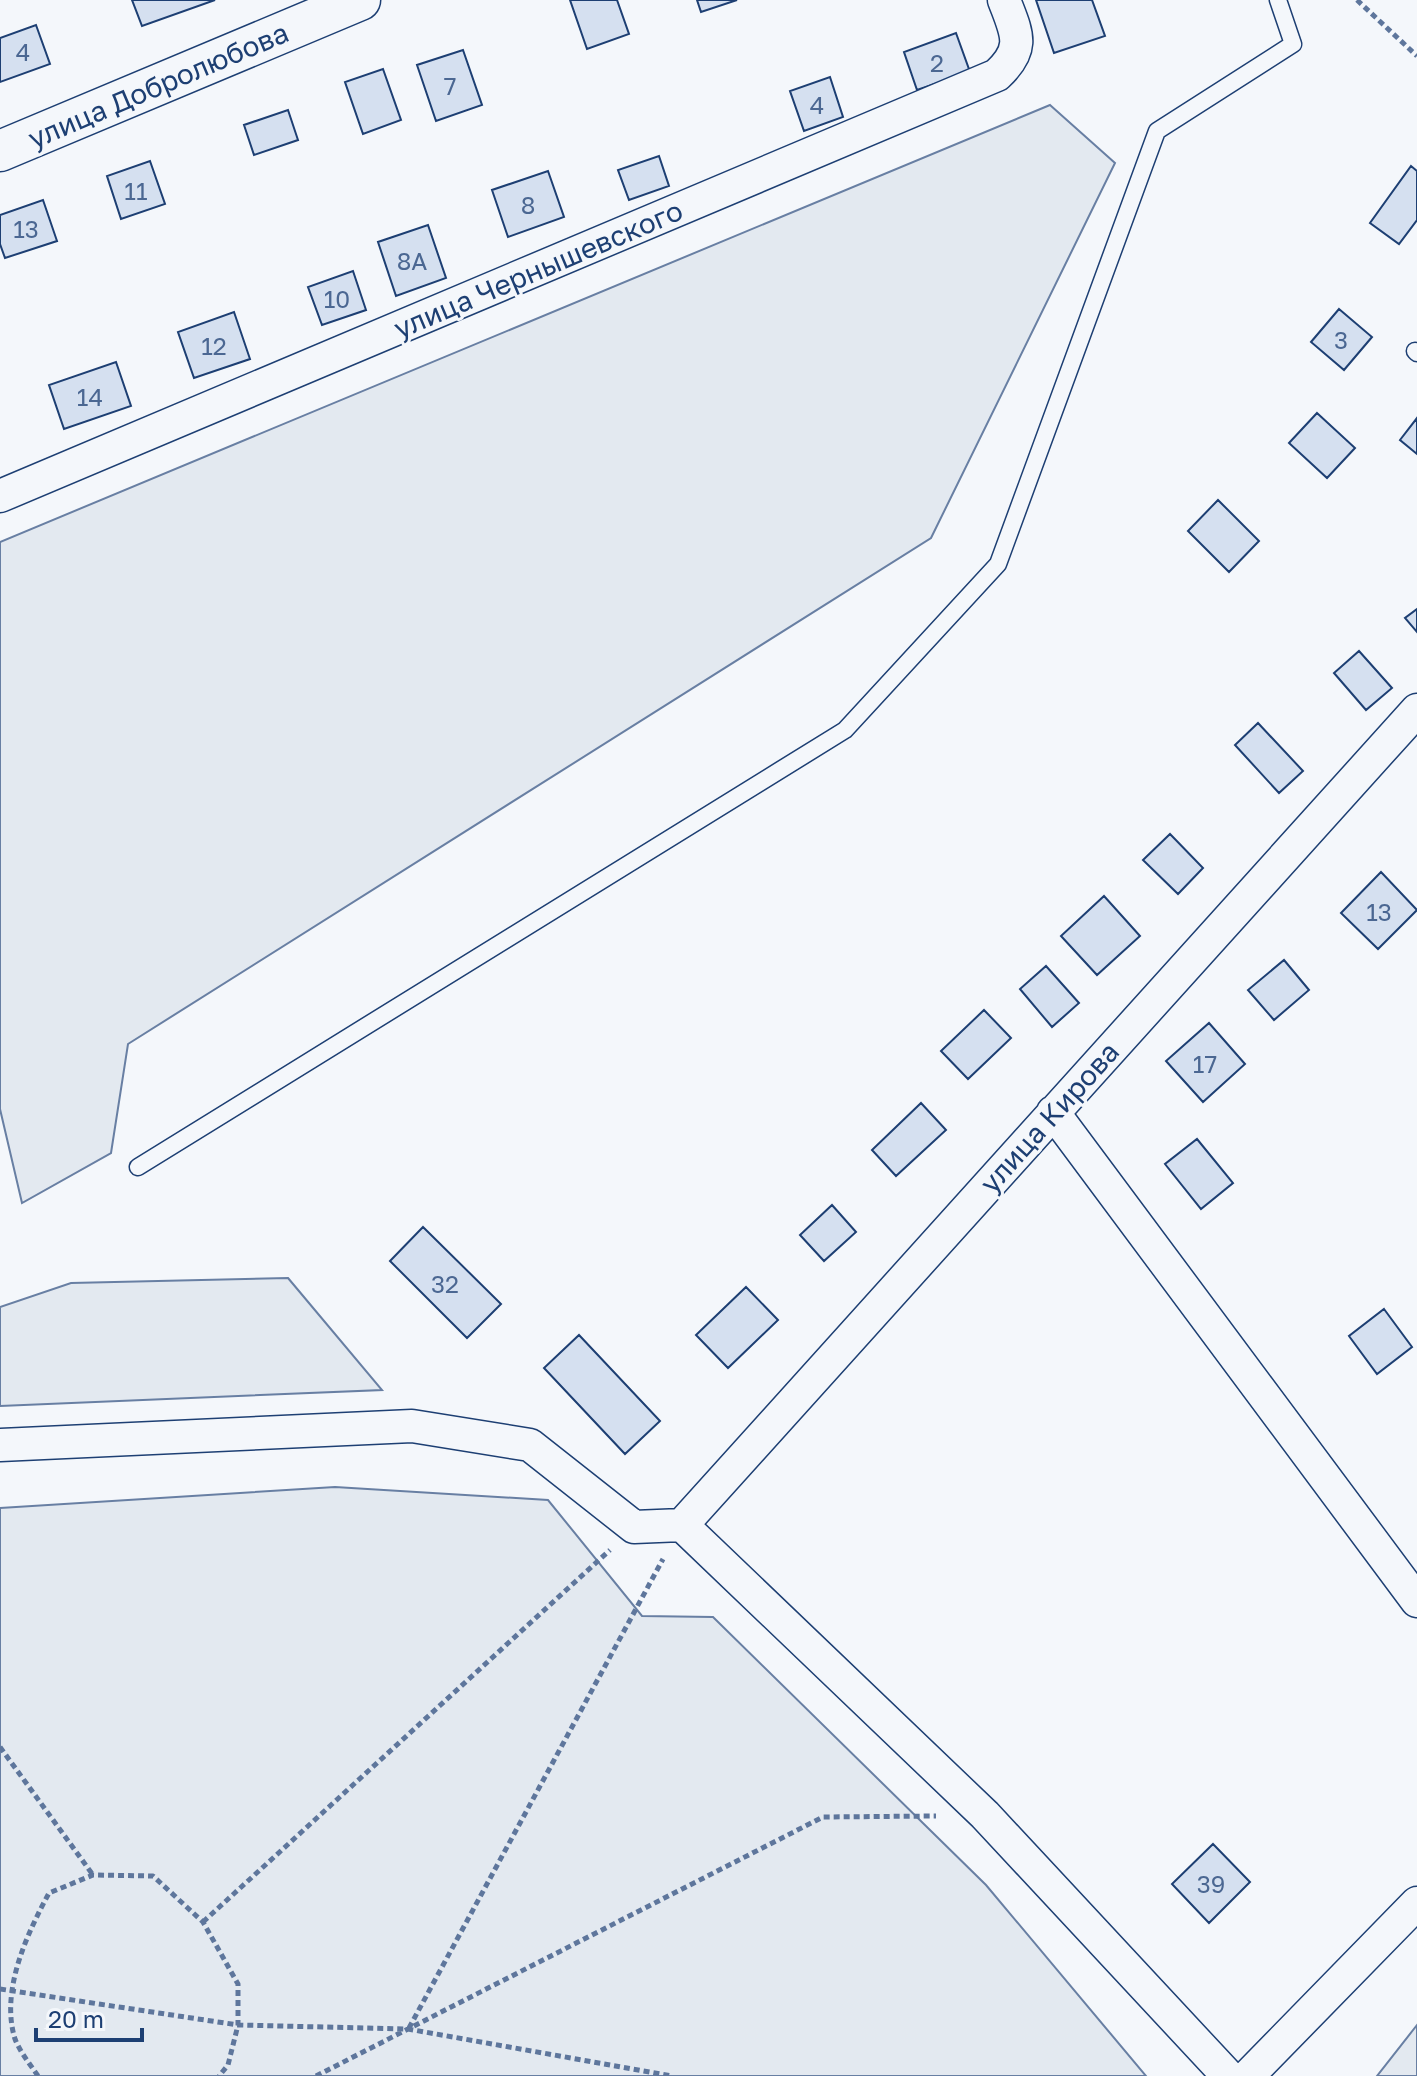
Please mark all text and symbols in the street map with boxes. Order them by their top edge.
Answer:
street label: улица Добролюбова [23,15,293,155]
house number: 4 [16,37,30,66]
house number: 2 [930,48,944,77]
house number: 7 [444,71,456,100]
house number: 4 [810,90,824,119]
house number: 11 [124,176,148,205]
house number: 8 [521,190,535,219]
street label: улица Чернышевского [389,193,687,345]
house number: 13 [13,214,39,243]
house number: 8А [397,246,427,275]
house number: 10 [324,284,350,313]
house number: 3 [1334,325,1348,354]
house number: 12 [201,331,227,360]
house number: 14 [77,382,103,411]
house number: 13 [1366,897,1392,926]
street label: улица Кирова [973,1035,1125,1199]
house number: 17 [1193,1049,1217,1078]
house number: 32 [431,1269,459,1298]
house number: 39 [1197,1869,1225,1898]
scale bar [36,1992,142,2042]
text: 20 m [48,2004,104,2033]

